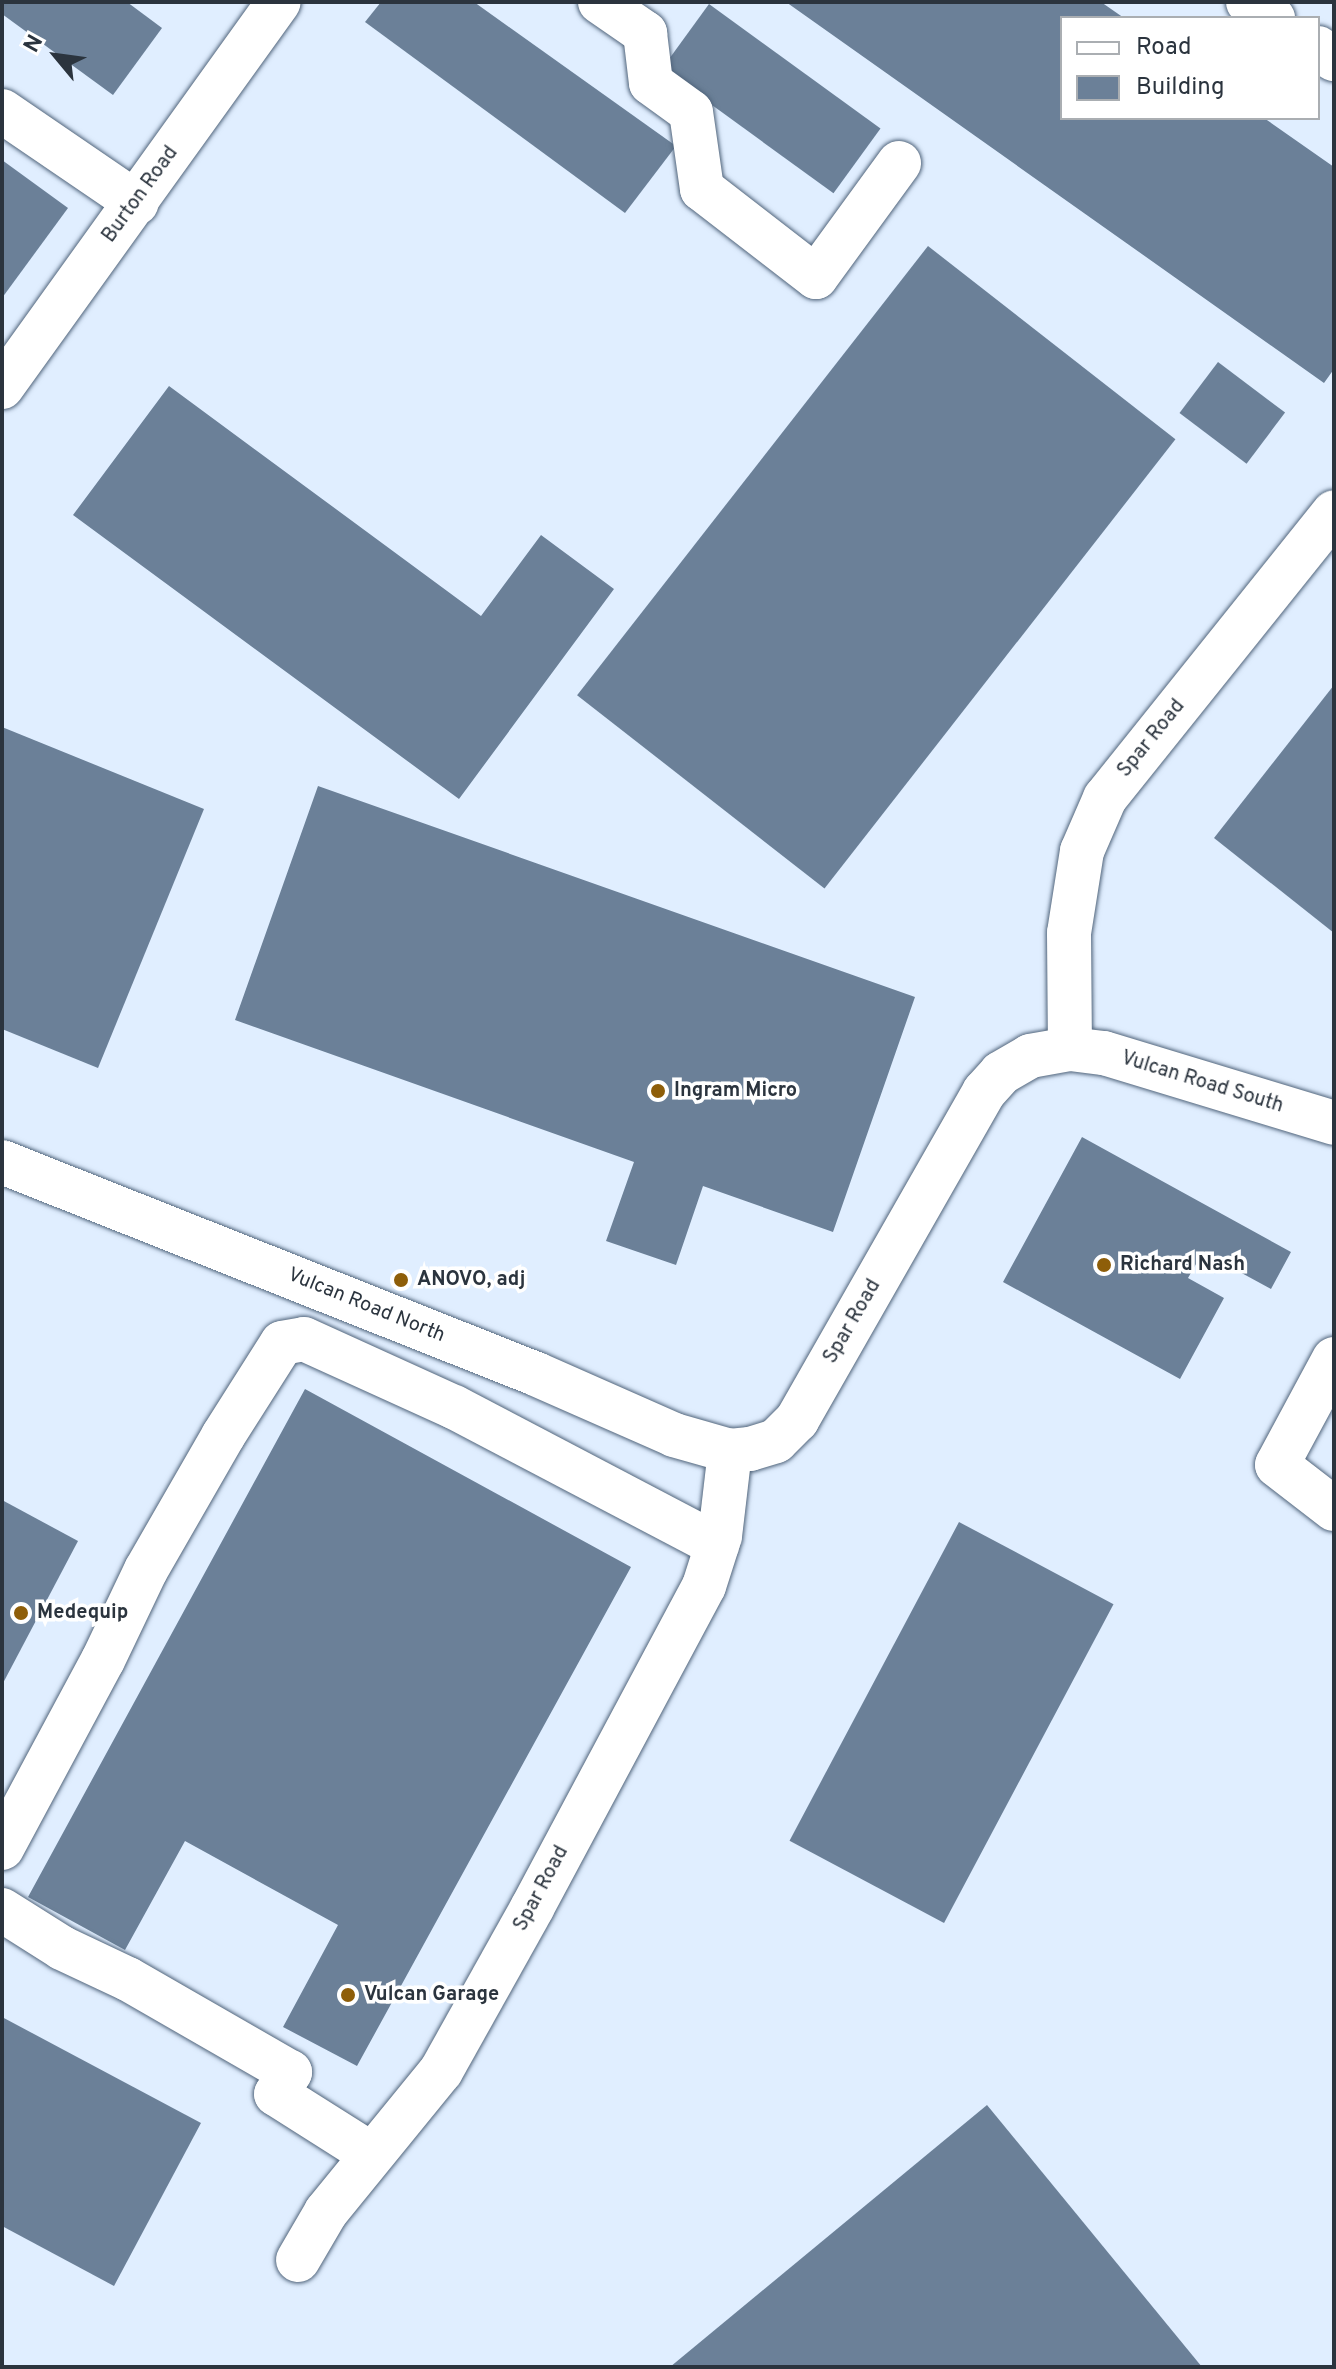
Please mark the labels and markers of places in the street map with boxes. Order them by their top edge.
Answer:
place label: Ingram Micro [674,1079,797,1103]
marker: Ingram Micro [649,1082,667,1100]
place label: Richard Nash [1120,1253,1245,1277]
marker: Richard Nash [1095,1256,1113,1274]
place label: ANOVO, adj [417,1268,525,1292]
marker: ANOVO, adj [392,1271,410,1289]
place label: Medequip [37,1601,128,1625]
marker: Medequip [12,1604,30,1622]
place label: Vulcan Garage [364,1983,499,2007]
marker: Vulcan Garage [339,1986,357,2004]

